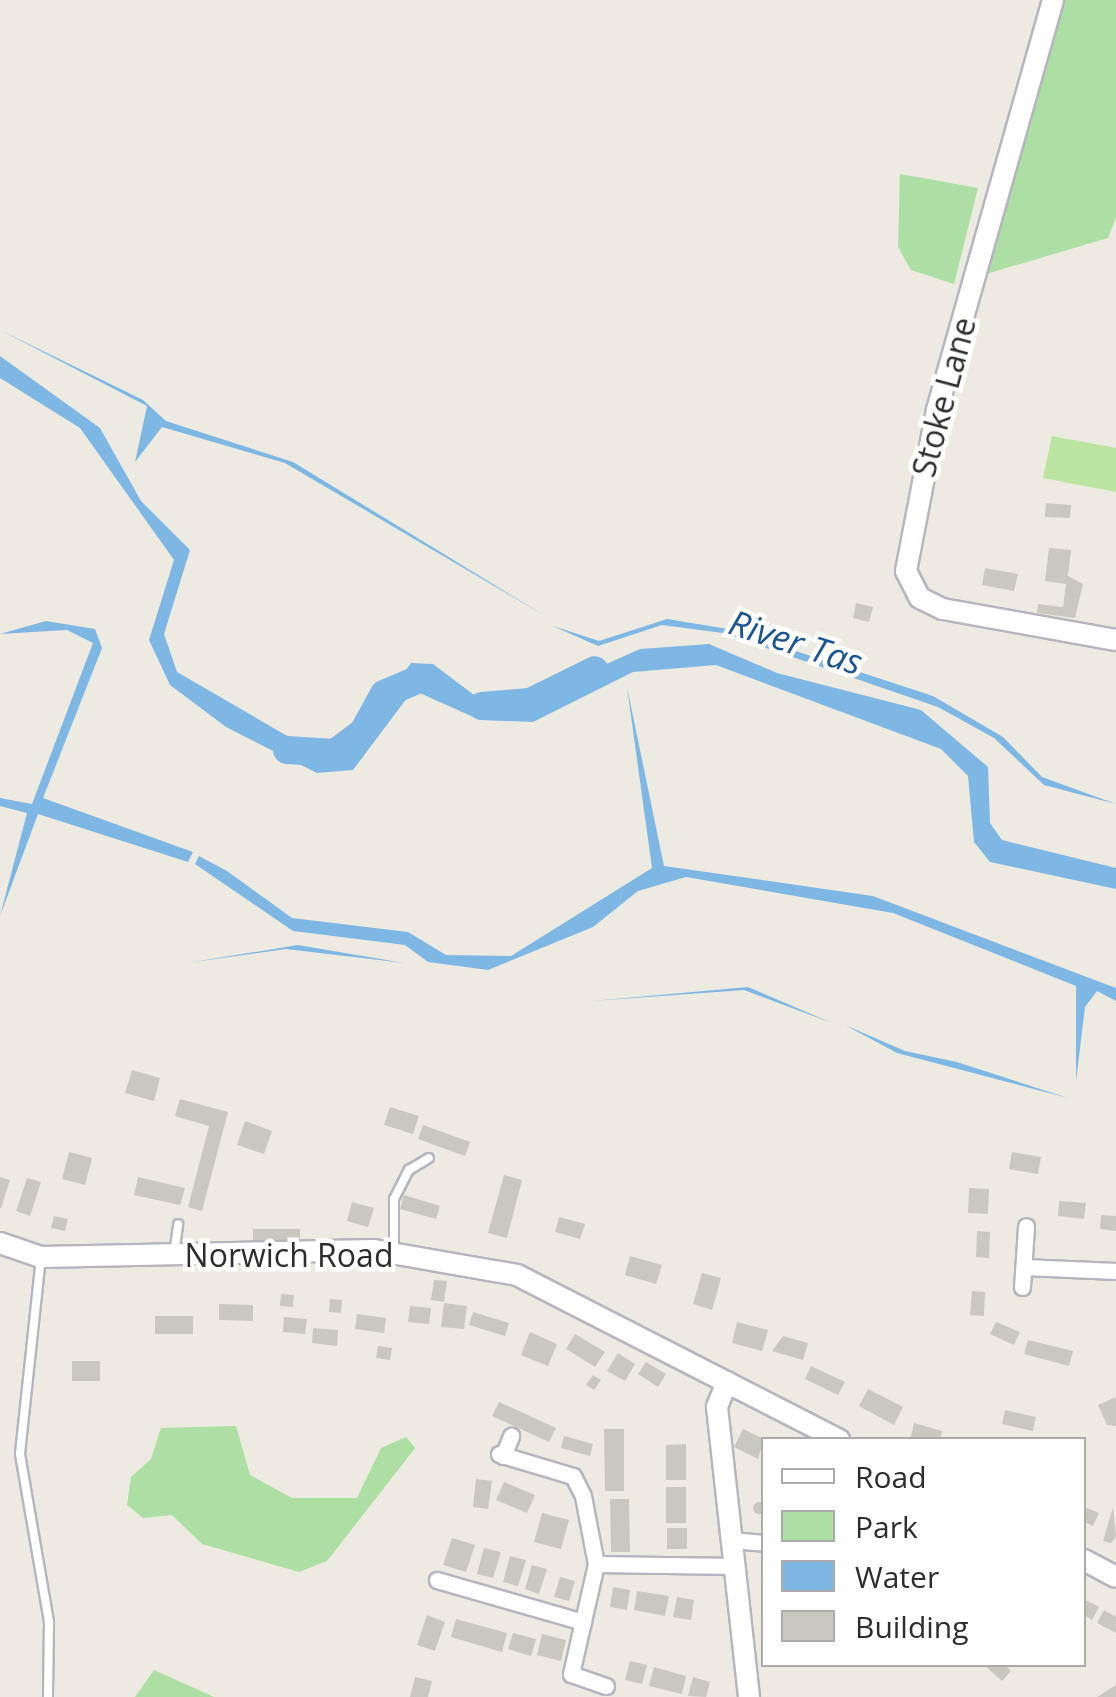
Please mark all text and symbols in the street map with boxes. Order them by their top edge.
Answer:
street label: Stoke Lane [904,313,984,481]
water label: River Tas [724,601,868,683]
street label: Norwich Road [185,1236,393,1274]
legend [761,1437,1086,1667]
text: Road [855,1456,927,1497]
text: Park [855,1506,918,1547]
text: Water [855,1556,939,1597]
text: Building [855,1606,969,1647]

